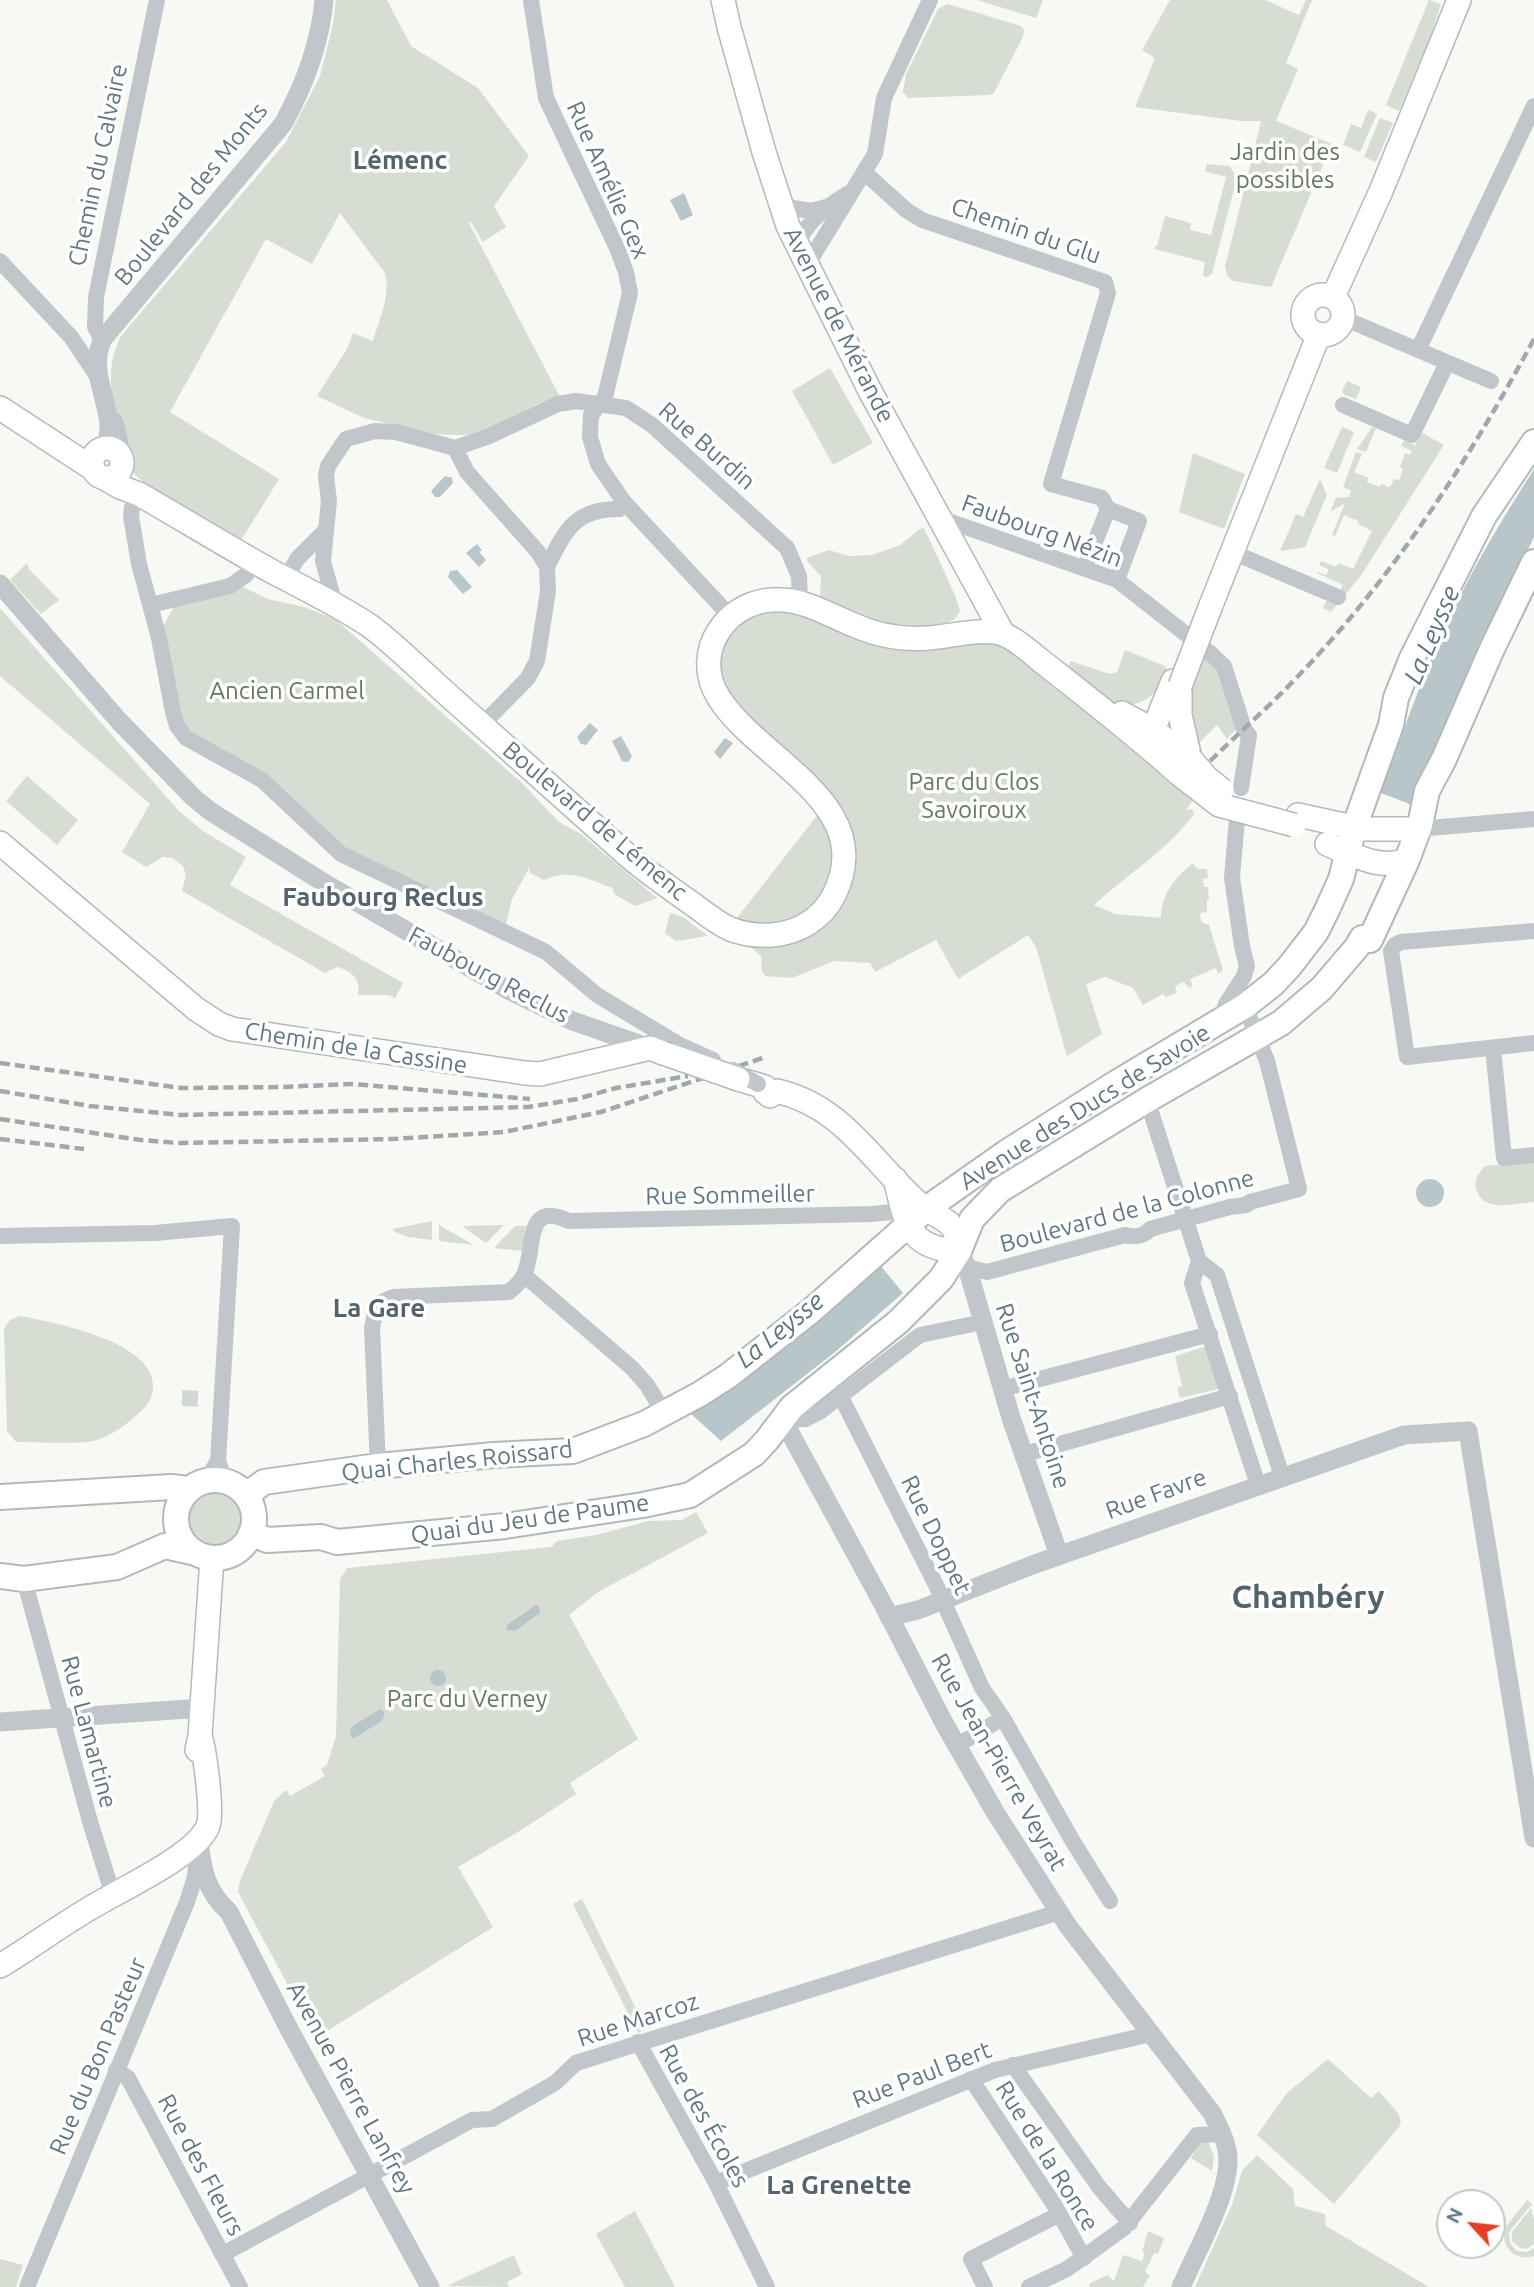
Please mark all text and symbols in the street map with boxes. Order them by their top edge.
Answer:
street label: Chemin du Calvaire [62,61,134,269]
street label: Boulevard des Monts [108,97,274,291]
street label: Rue Amélie Gex [560,97,656,263]
park label: Jardin des possibles [1230,138,1340,194]
district label: Lémenc [353,144,447,176]
street label: Chemin du Glu [947,192,1105,270]
street label: Avenue de Mérande [777,222,901,428]
street label: Rue Burdin [653,396,761,496]
street label: Faubourg Nézin [958,489,1126,573]
water label: La Leysse [1397,581,1467,689]
park label: Ancien Carmel [209,677,365,705]
street label: Boulevard de Lémenc [497,735,693,907]
park label: Parc du Clos Savoiroux [909,768,1039,824]
district label: Faubourg Reclus [282,881,484,913]
street label: Faubourg Reclus [404,921,574,1029]
street label: Chemin de la Cassine [243,1016,469,1080]
street label: Avenue des Ducs de Savoie [955,1018,1215,1196]
street label: Boulevard de la Colonne [997,1163,1257,1259]
street label: Rue Sommeiller [645,1179,815,1211]
water label: La Leysse [730,1285,830,1375]
district label: La Gare [333,1292,425,1324]
street label: Rue Saint-Antoine [989,1300,1077,1492]
street label: Quai Charles Roissard [340,1435,574,1487]
street label: Rue Favre [1102,1462,1210,1526]
street label: Rue Doppet [895,1471,977,1599]
street label: Quai du Jeu de Paume [409,1488,651,1550]
district label: Chambéry [1232,1578,1384,1616]
street label: Rue Jean-Pierre Veyrat [925,1648,1073,1876]
street label: Rue Lamartine [55,1653,123,1811]
park label: Parc du Verney [387,1685,547,1713]
street label: Rue du Bon Pasteur [43,1953,153,2159]
street label: Avenue Pierre Lanfrey [281,1977,421,2199]
street label: Rue Marcoz [574,1987,702,2053]
street label: Rue Paul Bert [849,2035,995,2115]
street label: Rue des Écoles [653,2039,755,2193]
street label: Rue de la Ronce [989,2076,1105,2236]
street label: Rue des Fleurs [152,2089,250,2241]
district label: La Grenette [766,2169,912,2201]
north arrow [1436,2189,1506,2259]
text: N [1441,2204,1467,2227]

